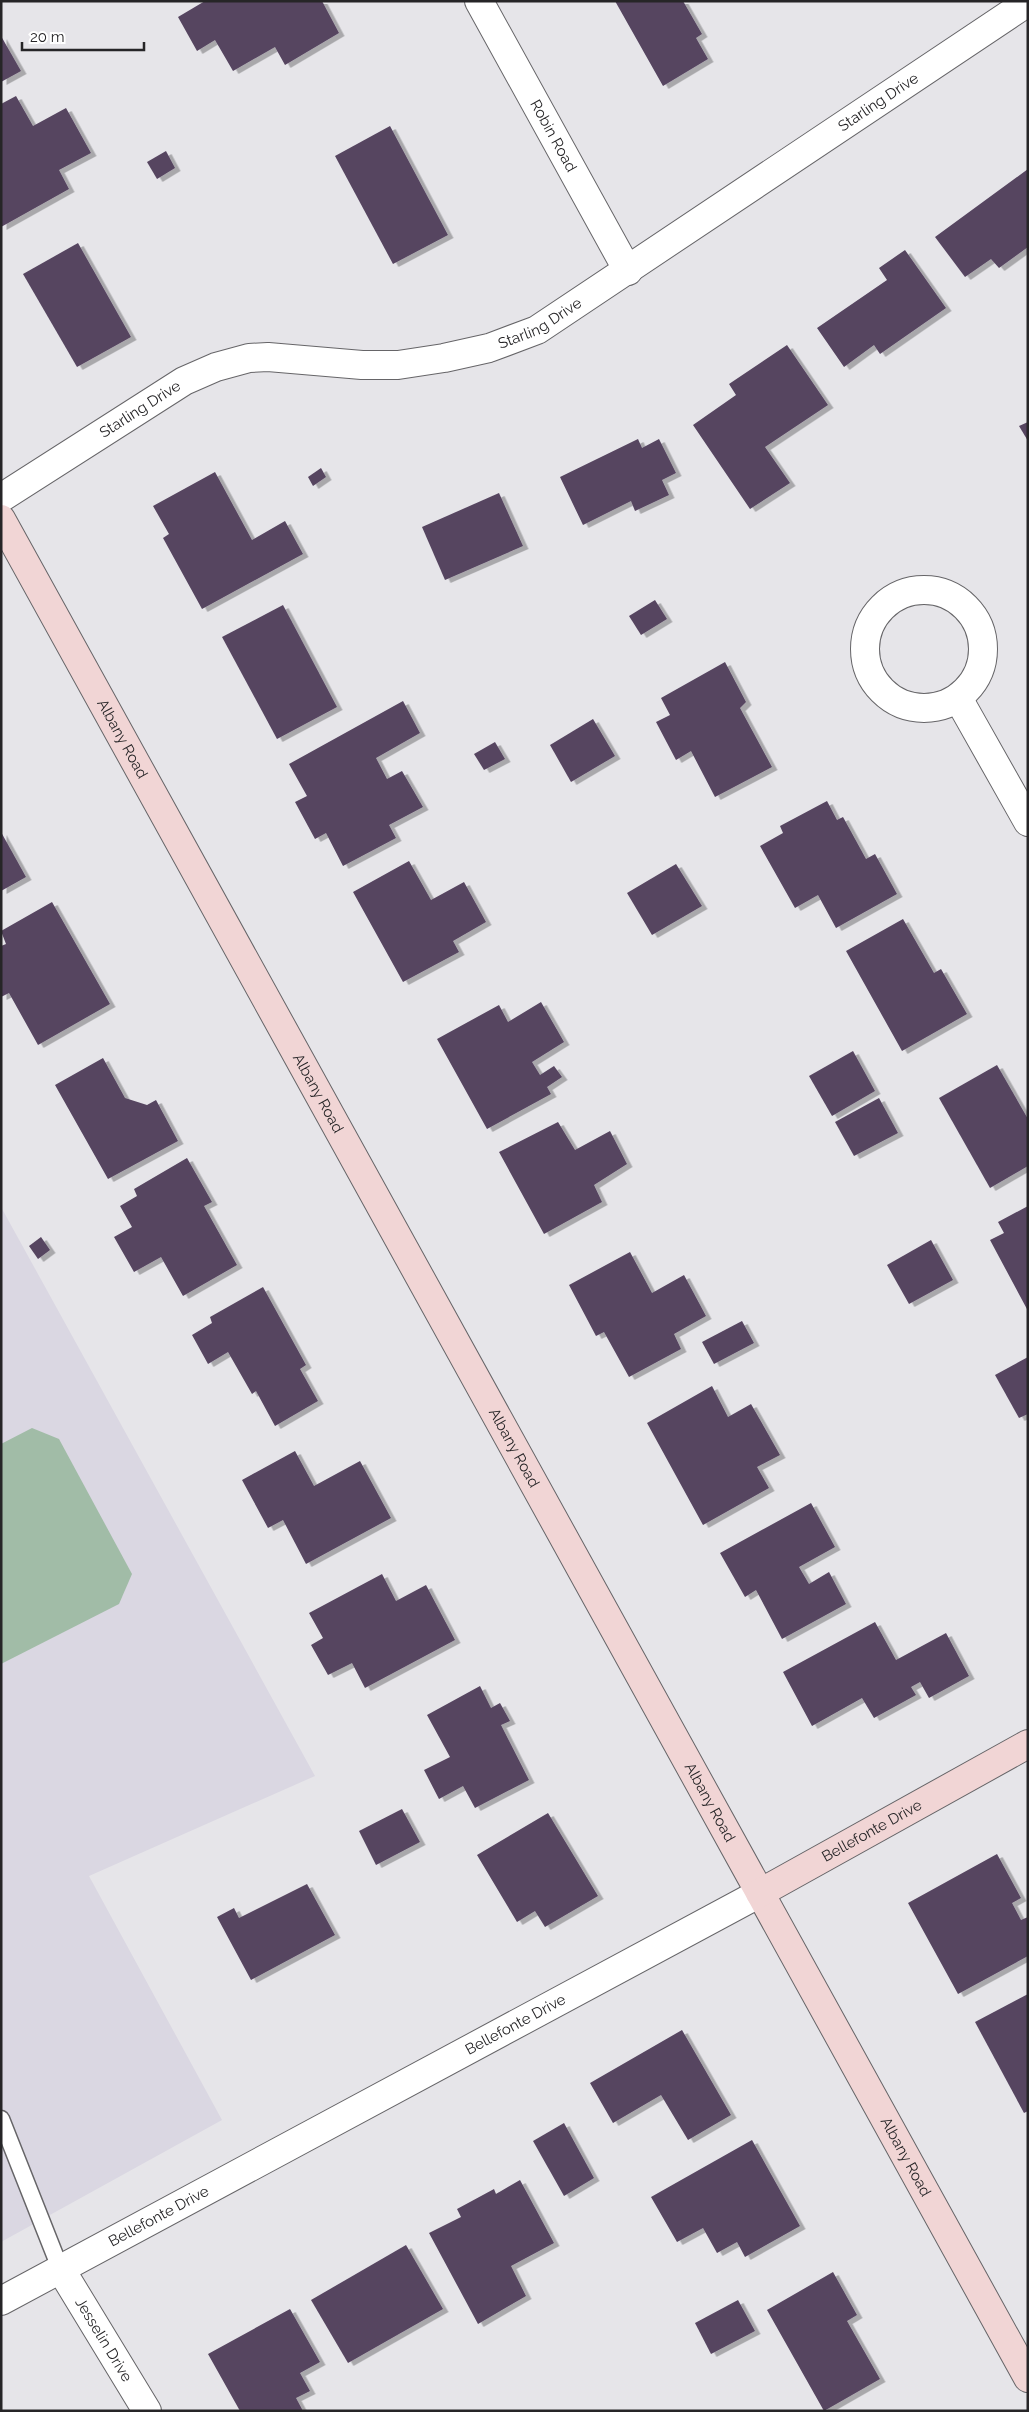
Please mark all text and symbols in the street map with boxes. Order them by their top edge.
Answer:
scale bar [22,20,145,52]
text: 20 m [30,28,65,46]
street label: Starling Drive [835,69,922,135]
street label: Robin Road [526,97,581,175]
street label: Starling Drive [496,294,585,353]
street label: Starling Drive [96,377,184,442]
street label: Albany Road [93,696,151,782]
street label: Albany Road [289,1050,347,1136]
street label: Albany Road [485,1405,543,1491]
street label: Albany Road [681,1759,739,1845]
street label: Bellefonte Drive [819,1796,925,1866]
street label: Bellefonte Drive [462,1990,569,2059]
street label: Albany Road [877,2114,935,2200]
street label: Bellefonte Drive [105,2182,212,2251]
street label: Jesselin Drive [71,2295,136,2385]

